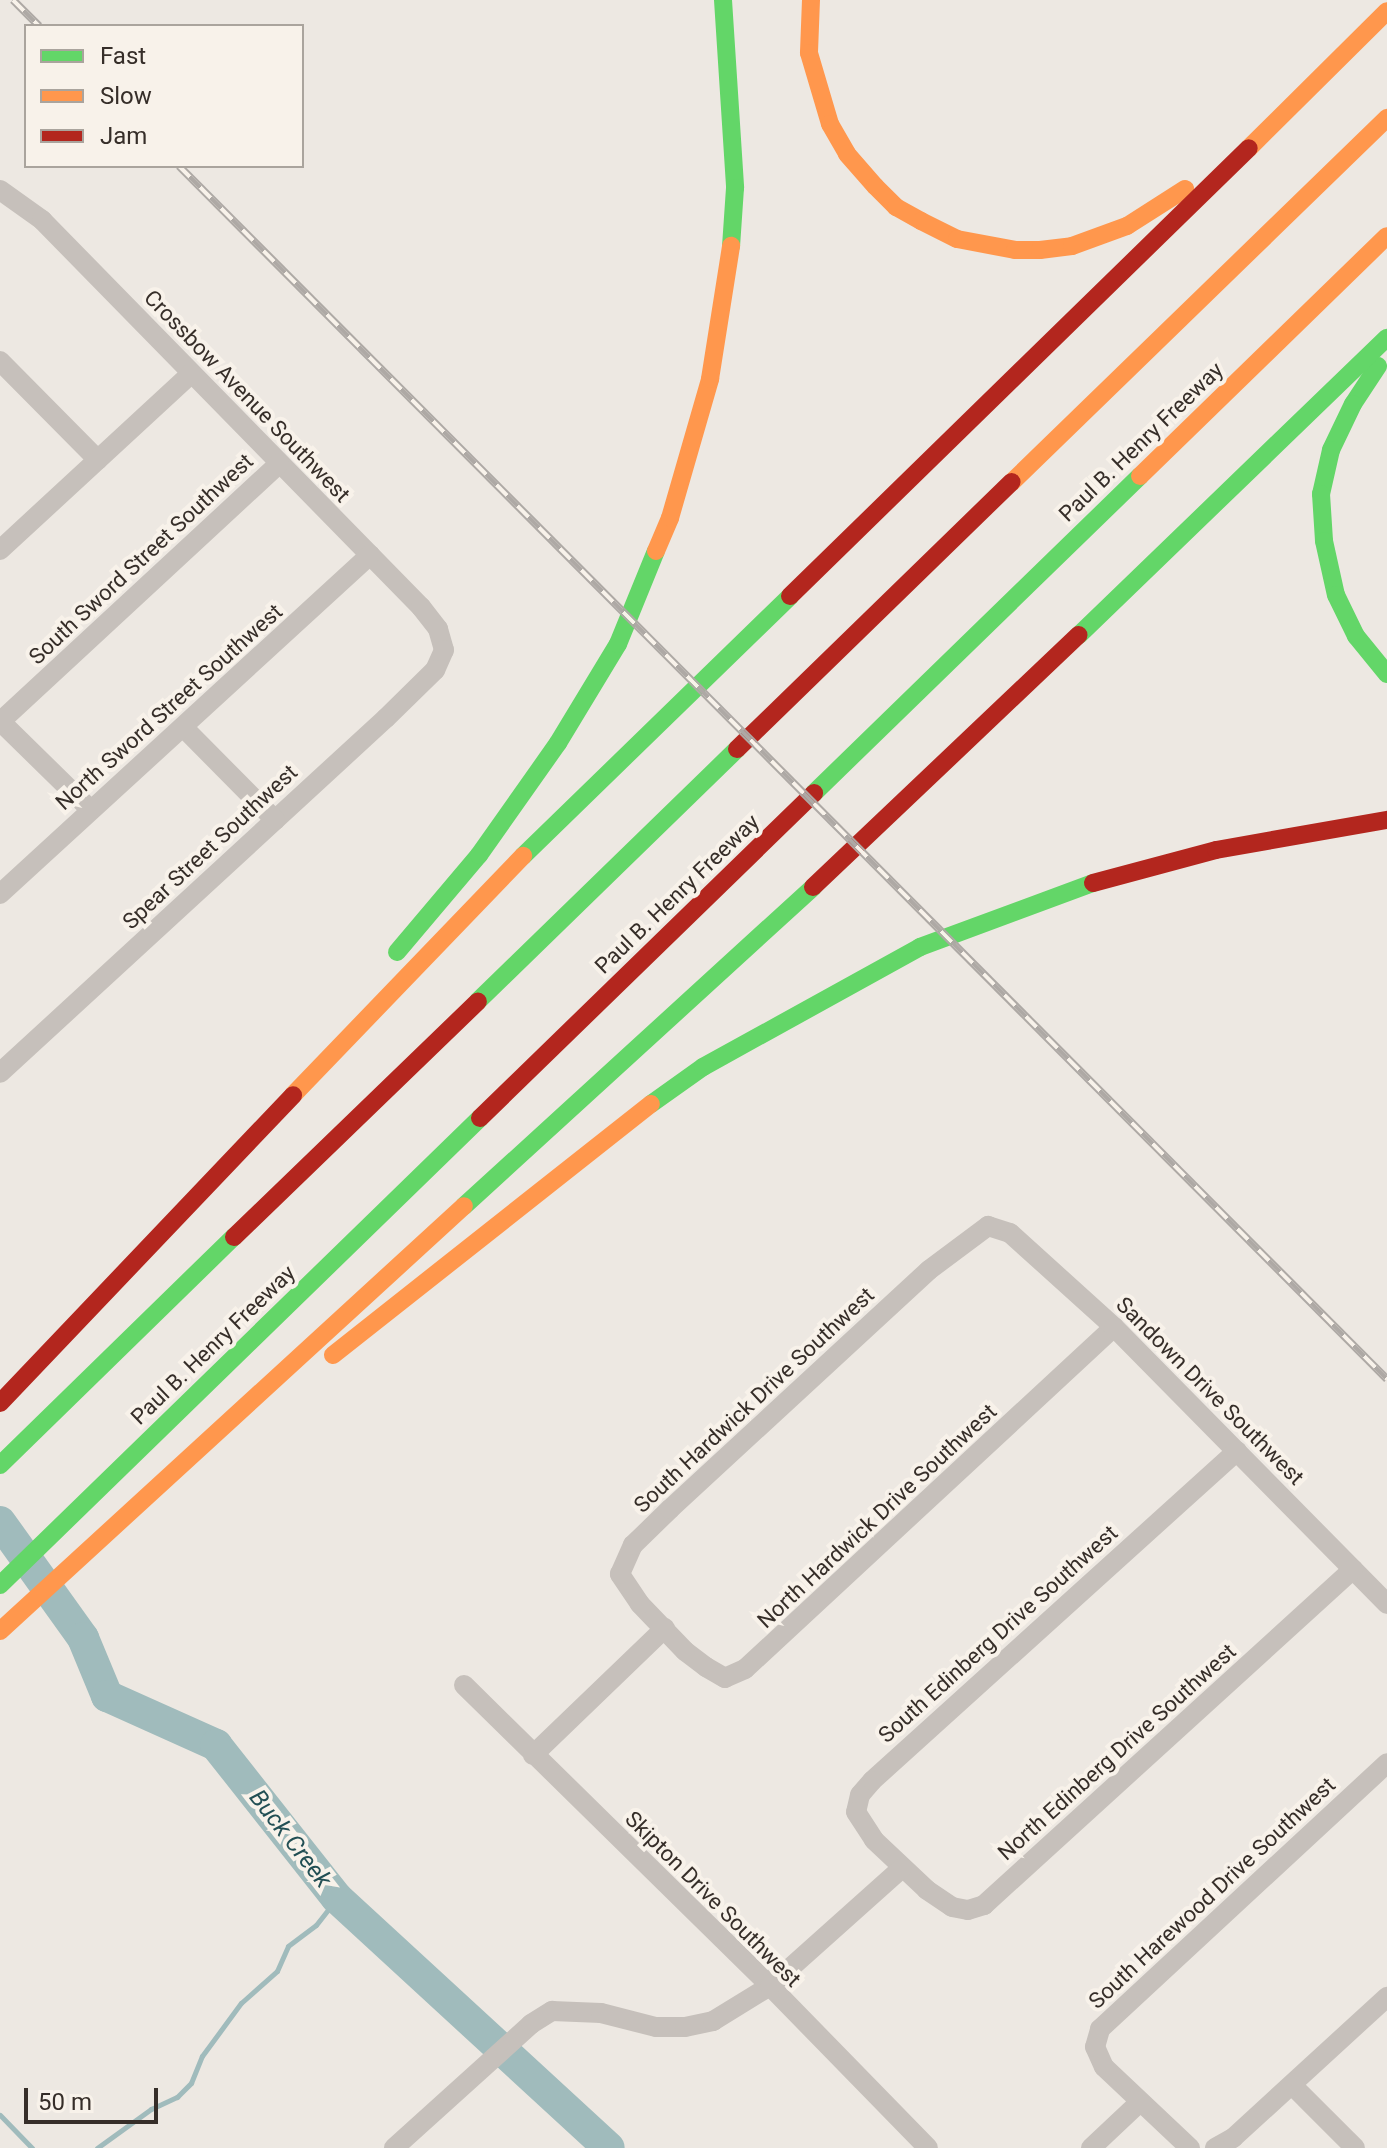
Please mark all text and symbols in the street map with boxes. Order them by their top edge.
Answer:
legend [24,24,304,168]
text: Fast [100,42,146,70]
text: Slow [100,82,152,110]
text: Jam [100,122,147,150]
street label: Crossbow Avenue Southwest [139,284,355,508]
street label: Paul B. Henry Freeway [1053,357,1229,527]
street label: South Sword Street Southwest [23,448,259,670]
street label: North Sword Street Southwest [50,598,288,816]
street label: Spear Street Southwest [117,759,303,935]
street label: Paul B. Henry Freeway [589,809,765,979]
street label: Paul B. Henry Freeway [125,1260,301,1430]
street label: South Hardwick Drive Southwest [629,1282,879,1518]
street label: Sandown Drive Southwest [1111,1292,1309,1490]
street label: North Hardwick Drive Southwest [752,1398,1002,1634]
street label: South Edinberg Drive Southwest [873,1520,1123,1748]
street label: North Edinberg Drive Southwest [993,1638,1241,1866]
street label: South Harewood Drive Southwest [1083,1772,1341,2014]
water label: Buck Creek [243,1784,337,1894]
street label: Skipton Drive Southwest [620,1806,806,1992]
scale bar [28,2072,162,2122]
text: 50 m [38,2088,92,2116]

